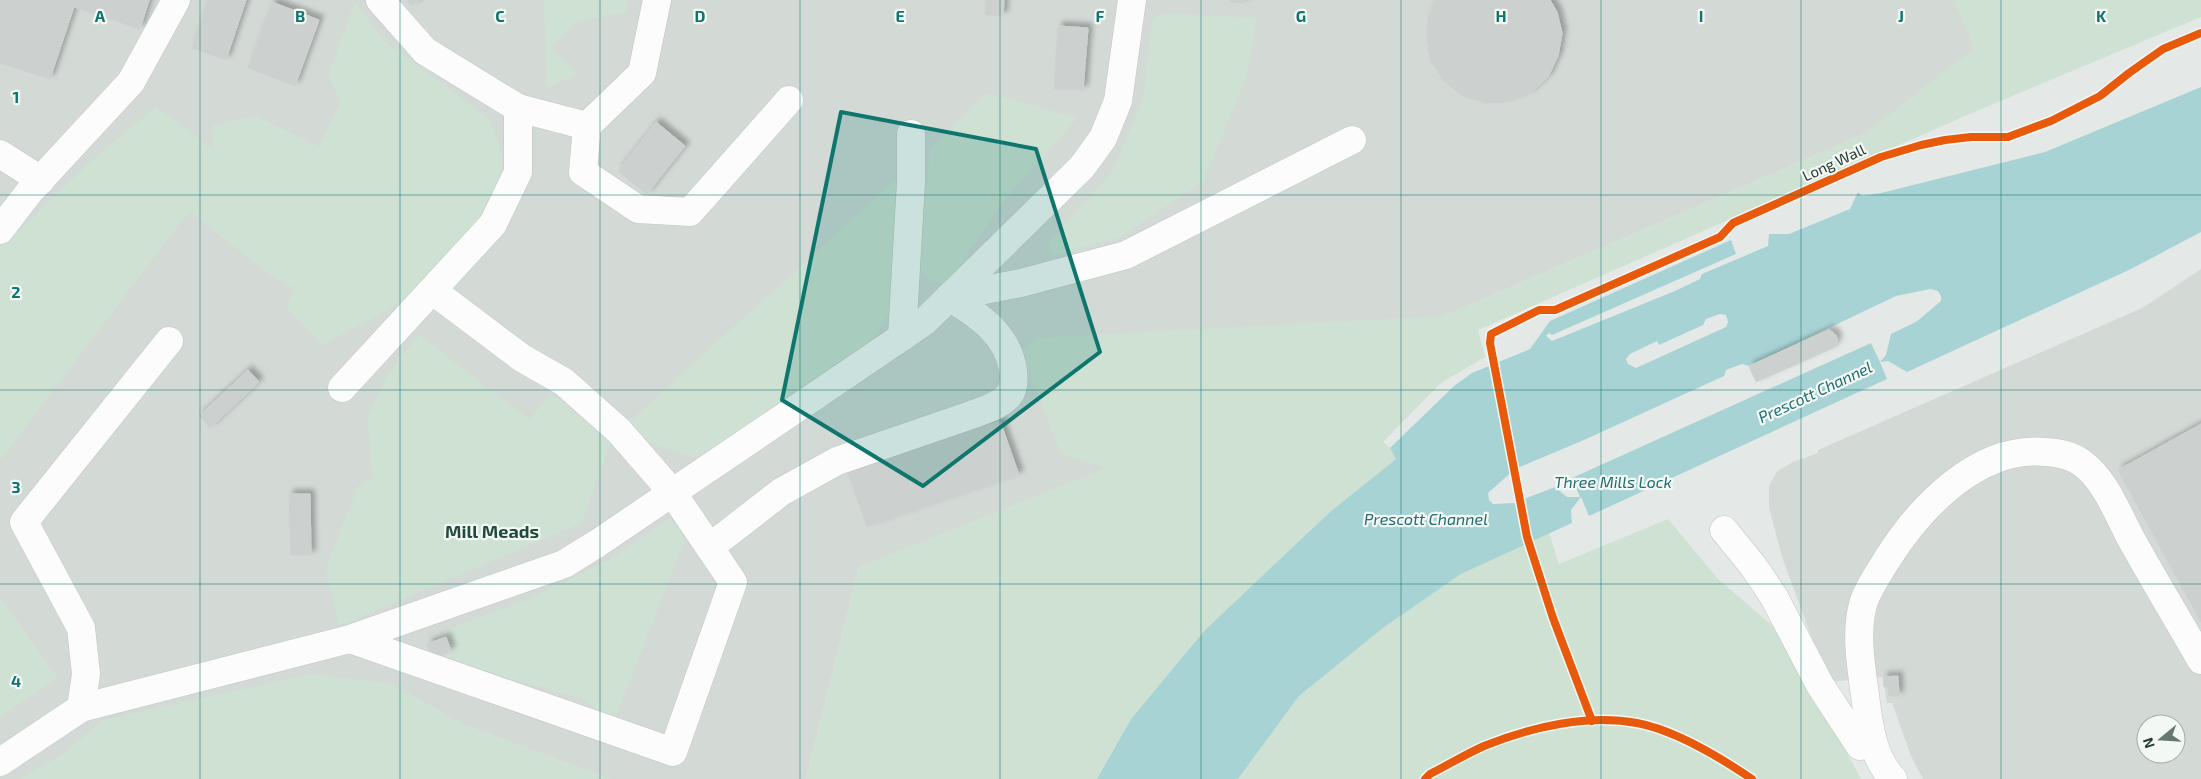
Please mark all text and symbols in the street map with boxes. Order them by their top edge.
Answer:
text: A [95,6,106,25]
text: B [295,6,305,25]
text: C [495,6,505,25]
text: D [695,6,706,25]
text: E [895,6,905,25]
text: F [1096,6,1105,25]
text: G [1296,6,1306,25]
text: H [1495,6,1507,25]
text: I [1699,6,1703,25]
text: J [1898,6,1904,25]
text: K [2096,6,2107,25]
text: 1 [13,87,19,106]
street label: Long Wall [1799,139,1869,185]
text: 2 [11,282,21,301]
water label: Prescott Channel [1755,357,1875,426]
water label: Three Mills Lock [1554,472,1672,491]
text: 3 [11,477,21,496]
water label: Prescott Channel [1364,509,1488,528]
district label: Mill Meads [445,520,539,542]
text: 4 [11,671,21,690]
north arrow [2136,714,2186,764]
text: N [2139,736,2158,751]

